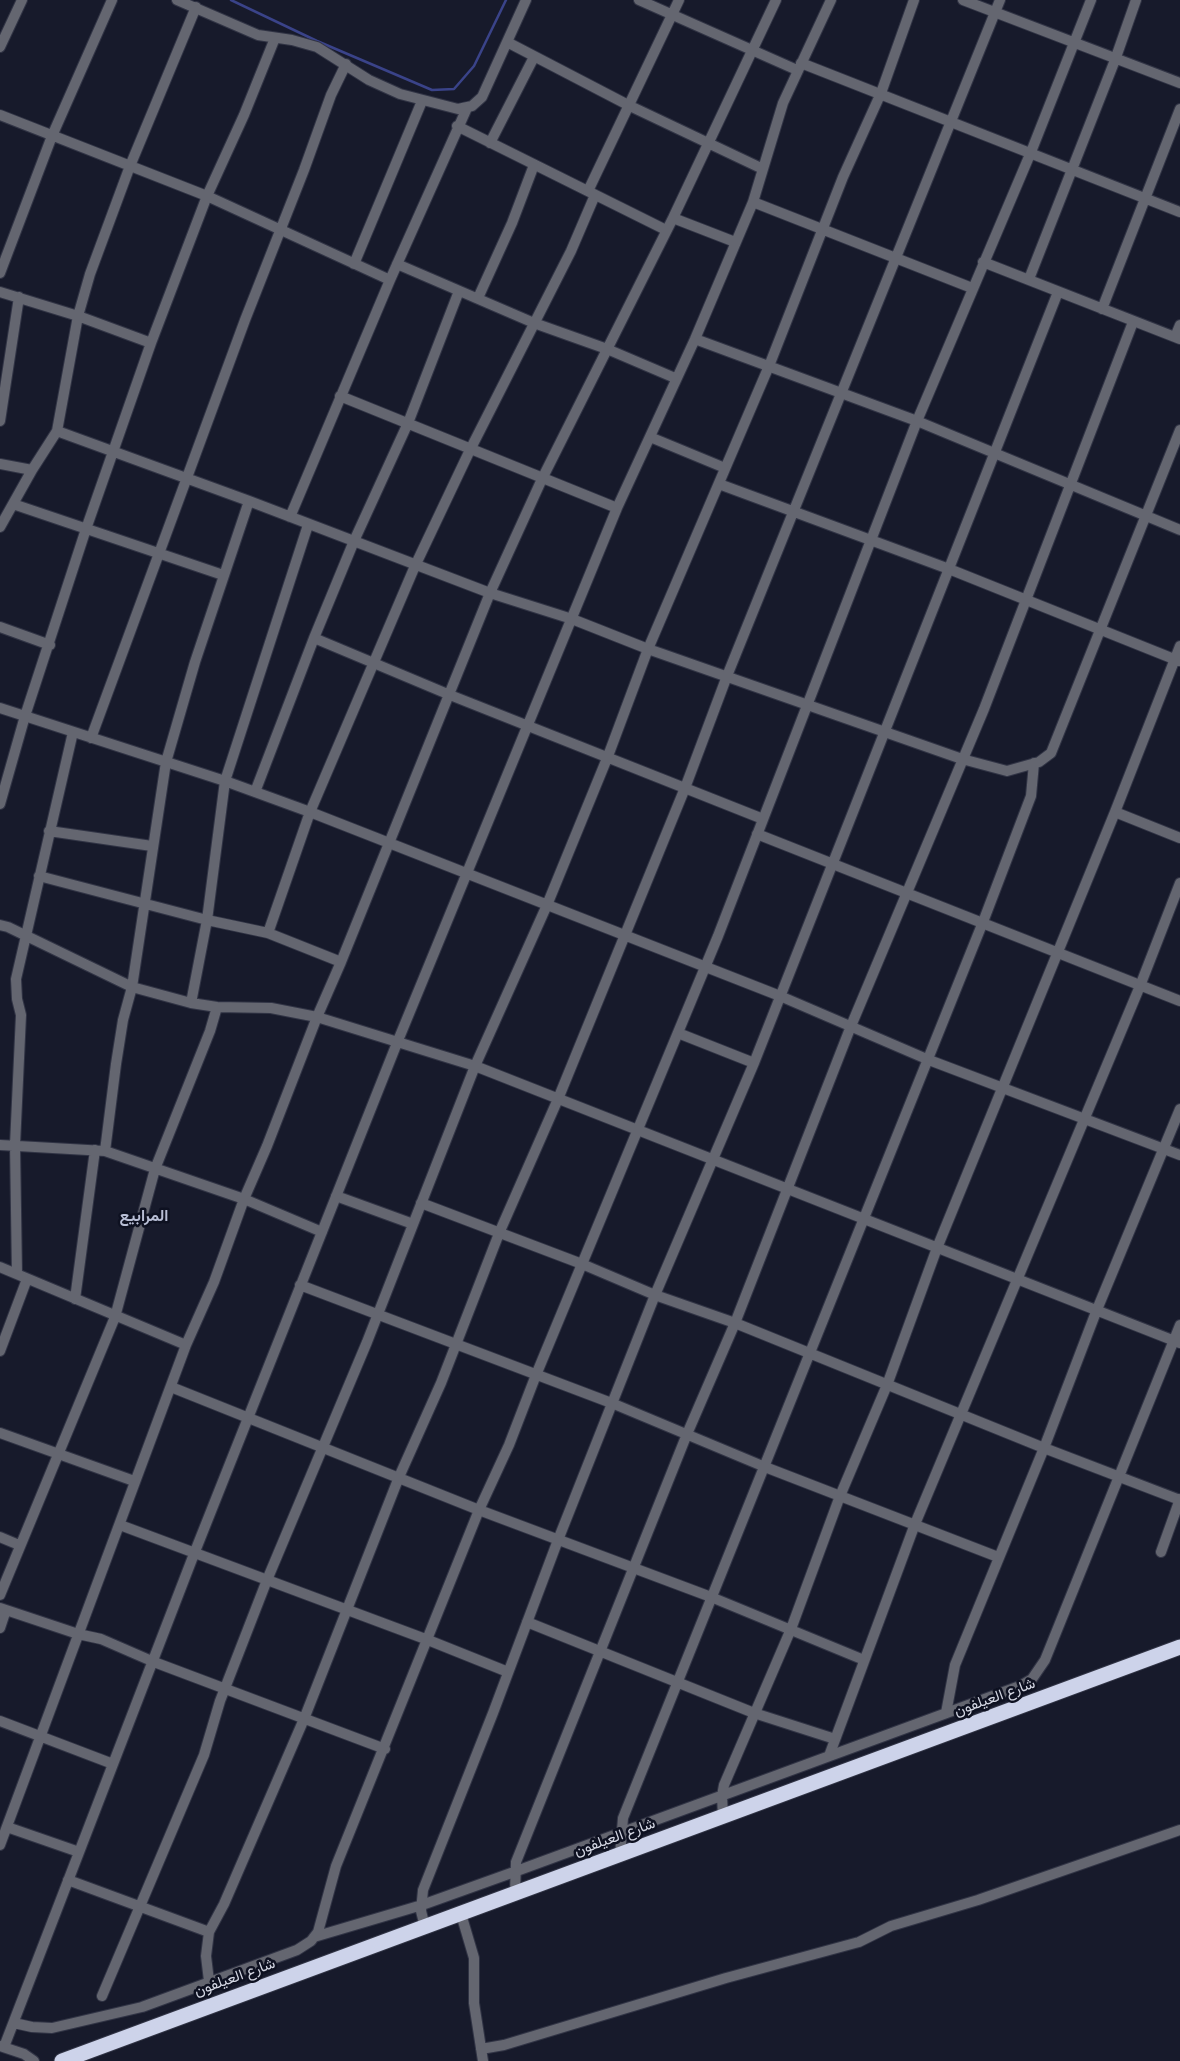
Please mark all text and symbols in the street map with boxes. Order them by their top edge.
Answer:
district label: المرابيع [120,1207,168,1227]
street label: شارع العيلفون [952,1675,1038,1721]
street label: شارع العيلفون [572,1815,658,1861]
street label: شارع العيلفون [192,1955,278,2001]

